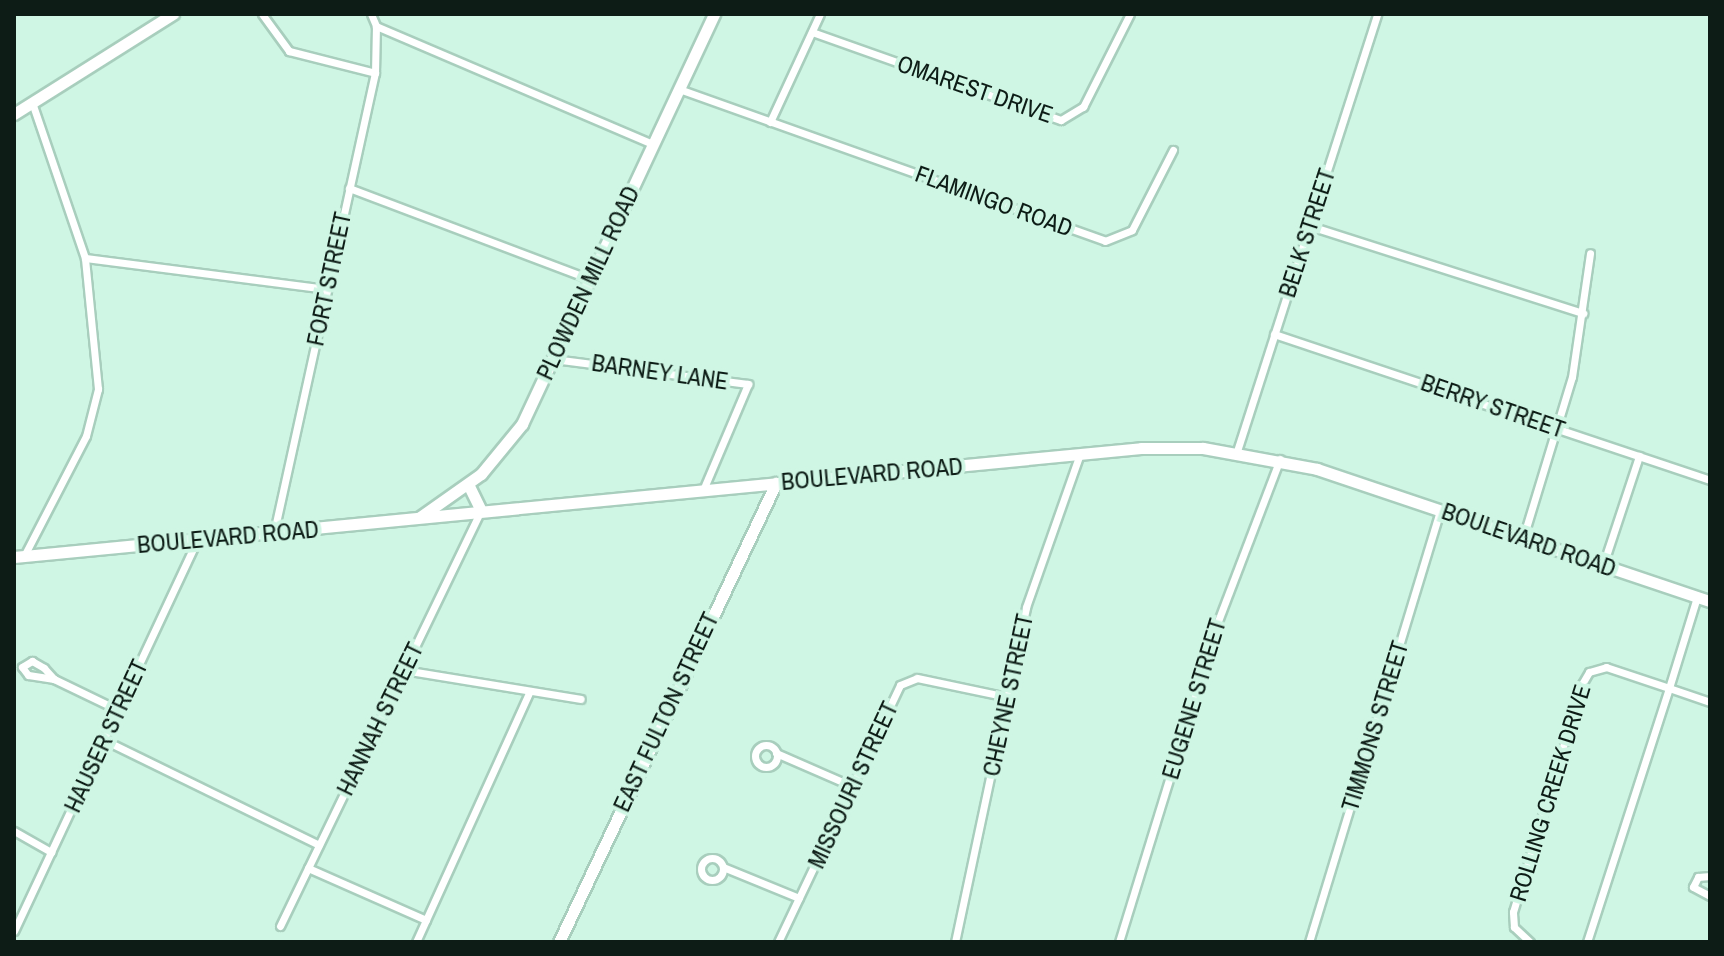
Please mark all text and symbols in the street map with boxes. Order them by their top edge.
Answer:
street label: OMAREST DRIVE [893,49,1057,129]
street label: FLAMINGO ROAD [911,159,1077,243]
street label: BELK STREET [1273,165,1341,301]
street label: PLOWDEN MILL ROAD [530,181,646,385]
street label: FORT STREET [301,209,357,349]
street label: BARNEY LANE [590,348,730,396]
street label: BERRY STREET [1417,368,1569,444]
street label: BOULEVARD ROAD [780,452,964,496]
street label: BOULEVARD ROAD [1438,497,1620,583]
street label: BOULEVARD ROAD [136,515,320,559]
street label: EAST FULTON STREET [607,608,725,816]
street label: CHEYNE STREET [977,611,1039,779]
street label: EUGENE STREET [1156,615,1232,783]
street label: HANNAH STREET [331,638,429,800]
street label: TIMMONS STREET [1335,638,1415,814]
street label: HAUSER STREET [58,655,154,817]
street label: ROLLING CREEK DRIVE [1503,681,1597,905]
street label: MISSOURI STREET [802,697,904,873]

